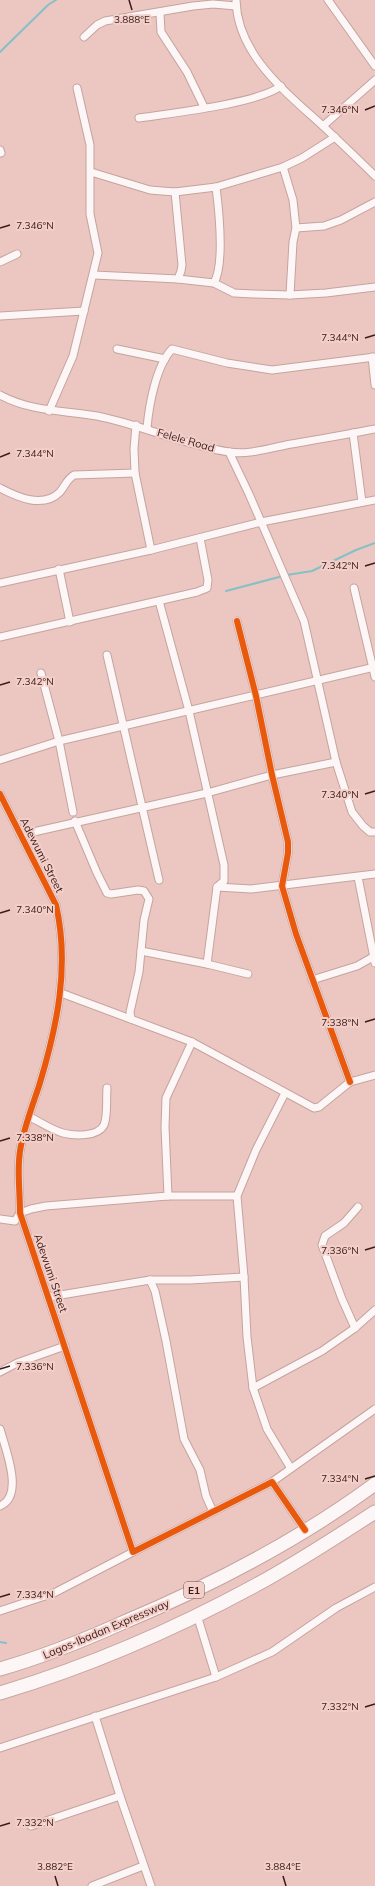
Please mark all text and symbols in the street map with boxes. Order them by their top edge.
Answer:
text: 3.888°E [114,13,150,26]
text: 7.346°N [321,103,359,116]
text: 7.346°N [16,219,54,232]
text: 7.344°N [321,331,359,344]
street label: Felele Road [156,425,216,455]
text: 7.344°N [16,447,54,460]
text: 7.342°N [321,559,359,572]
text: 7.342°N [16,675,54,688]
text: 7.340°N [321,788,359,801]
street label: Adewumi Street [17,815,67,895]
text: 7.340°N [16,903,54,916]
text: 7.338°N [321,1016,359,1029]
text: 7.338°N [16,1131,54,1144]
street label: Adewumi Street [31,1232,71,1314]
text: 7.336°N [321,1244,359,1257]
text: 7.336°N [16,1360,54,1373]
text: 7.334°N [321,1472,359,1485]
road number: E1 [184,1582,204,1598]
text: 7.334°N [16,1588,54,1601]
street label: Lagos-Ibadan Expressway [41,1596,171,1662]
text: 7.332°N [321,1700,359,1713]
text: 7.332°N [16,1816,54,1829]
text: 3.882°E [37,1860,73,1873]
text: 3.884°E [265,1860,301,1873]

